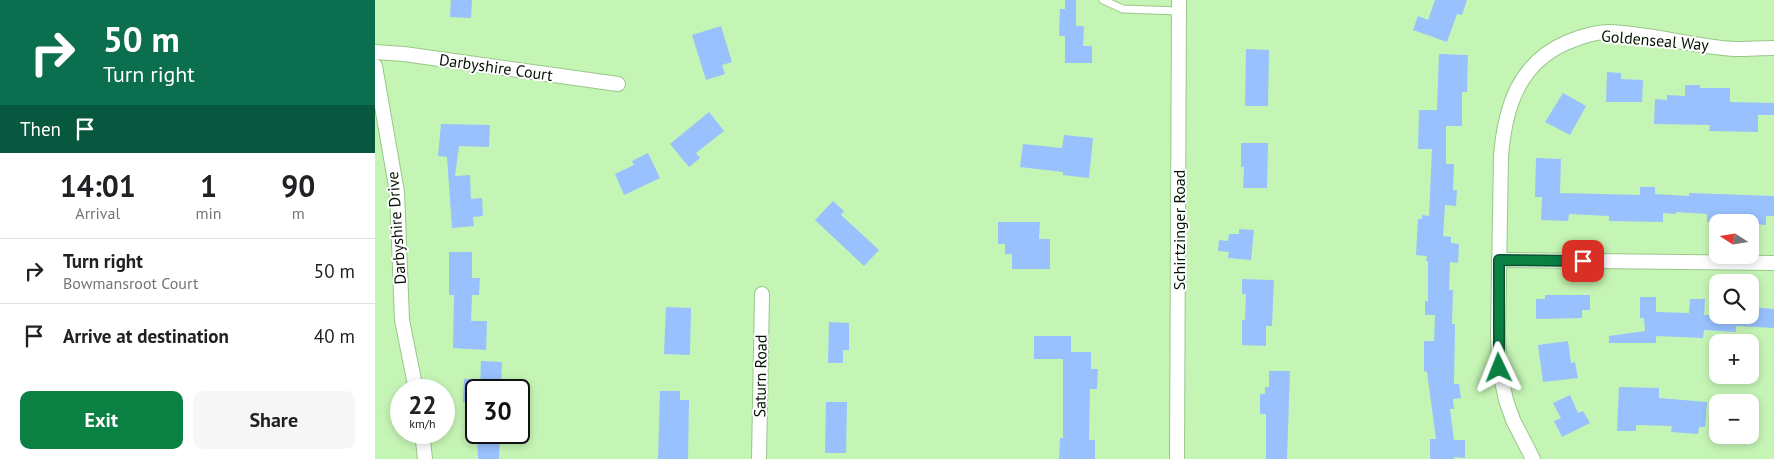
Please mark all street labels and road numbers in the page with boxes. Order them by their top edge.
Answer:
street label: Goldenseal Way [1600,25,1710,55]
street label: Darbyshire Court [438,49,555,85]
street label: Schirtzinger Road [1169,170,1189,290]
street label: Darbyshire Drive [382,171,410,285]
street label: Saturn Road [749,334,771,418]

